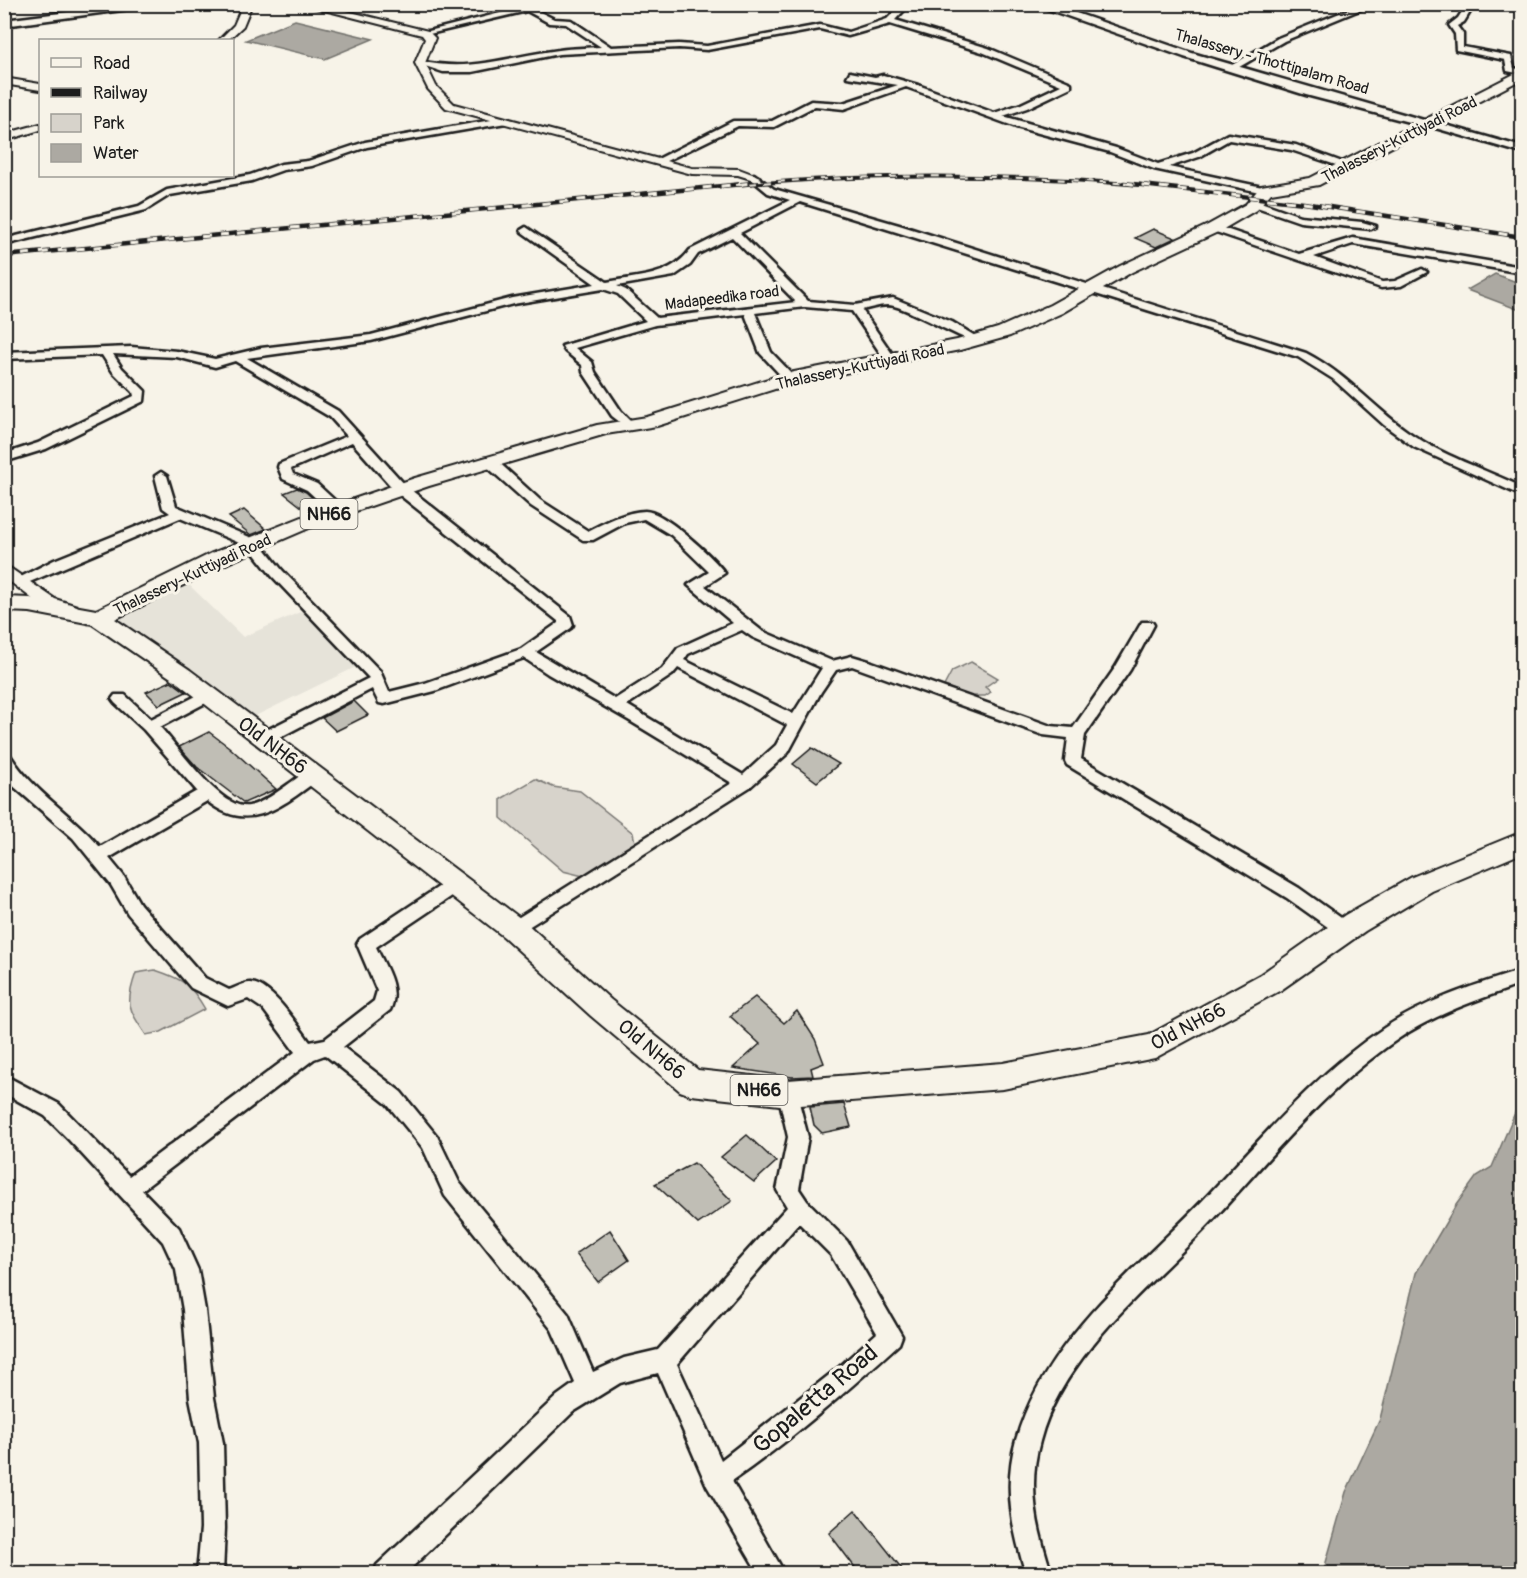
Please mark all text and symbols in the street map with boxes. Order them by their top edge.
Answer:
street label: Thalassery - Thottipalam Road [1172,25,1371,99]
legend [39,39,234,177]
text: Road [93,52,130,75]
text: Railway [93,82,148,105]
street label: Thalassery-Kuttiyadi Road [1318,92,1480,188]
text: Park [93,112,125,135]
text: Water [93,142,139,165]
street label: Madapeedika road [664,281,780,315]
street label: Thalassery-Kuttiyadi Road [774,339,946,395]
road number: NH66 [300,499,358,529]
street label: Thalassery-Kuttiyadi Road [110,530,274,620]
street label: Old NH66 [233,711,313,780]
street label: Old NH66 [1146,997,1230,1056]
street label: Old NH66 [613,1014,691,1085]
road number: NH66 [730,1075,788,1105]
street label: Gopaletta Road [747,1339,884,1460]

